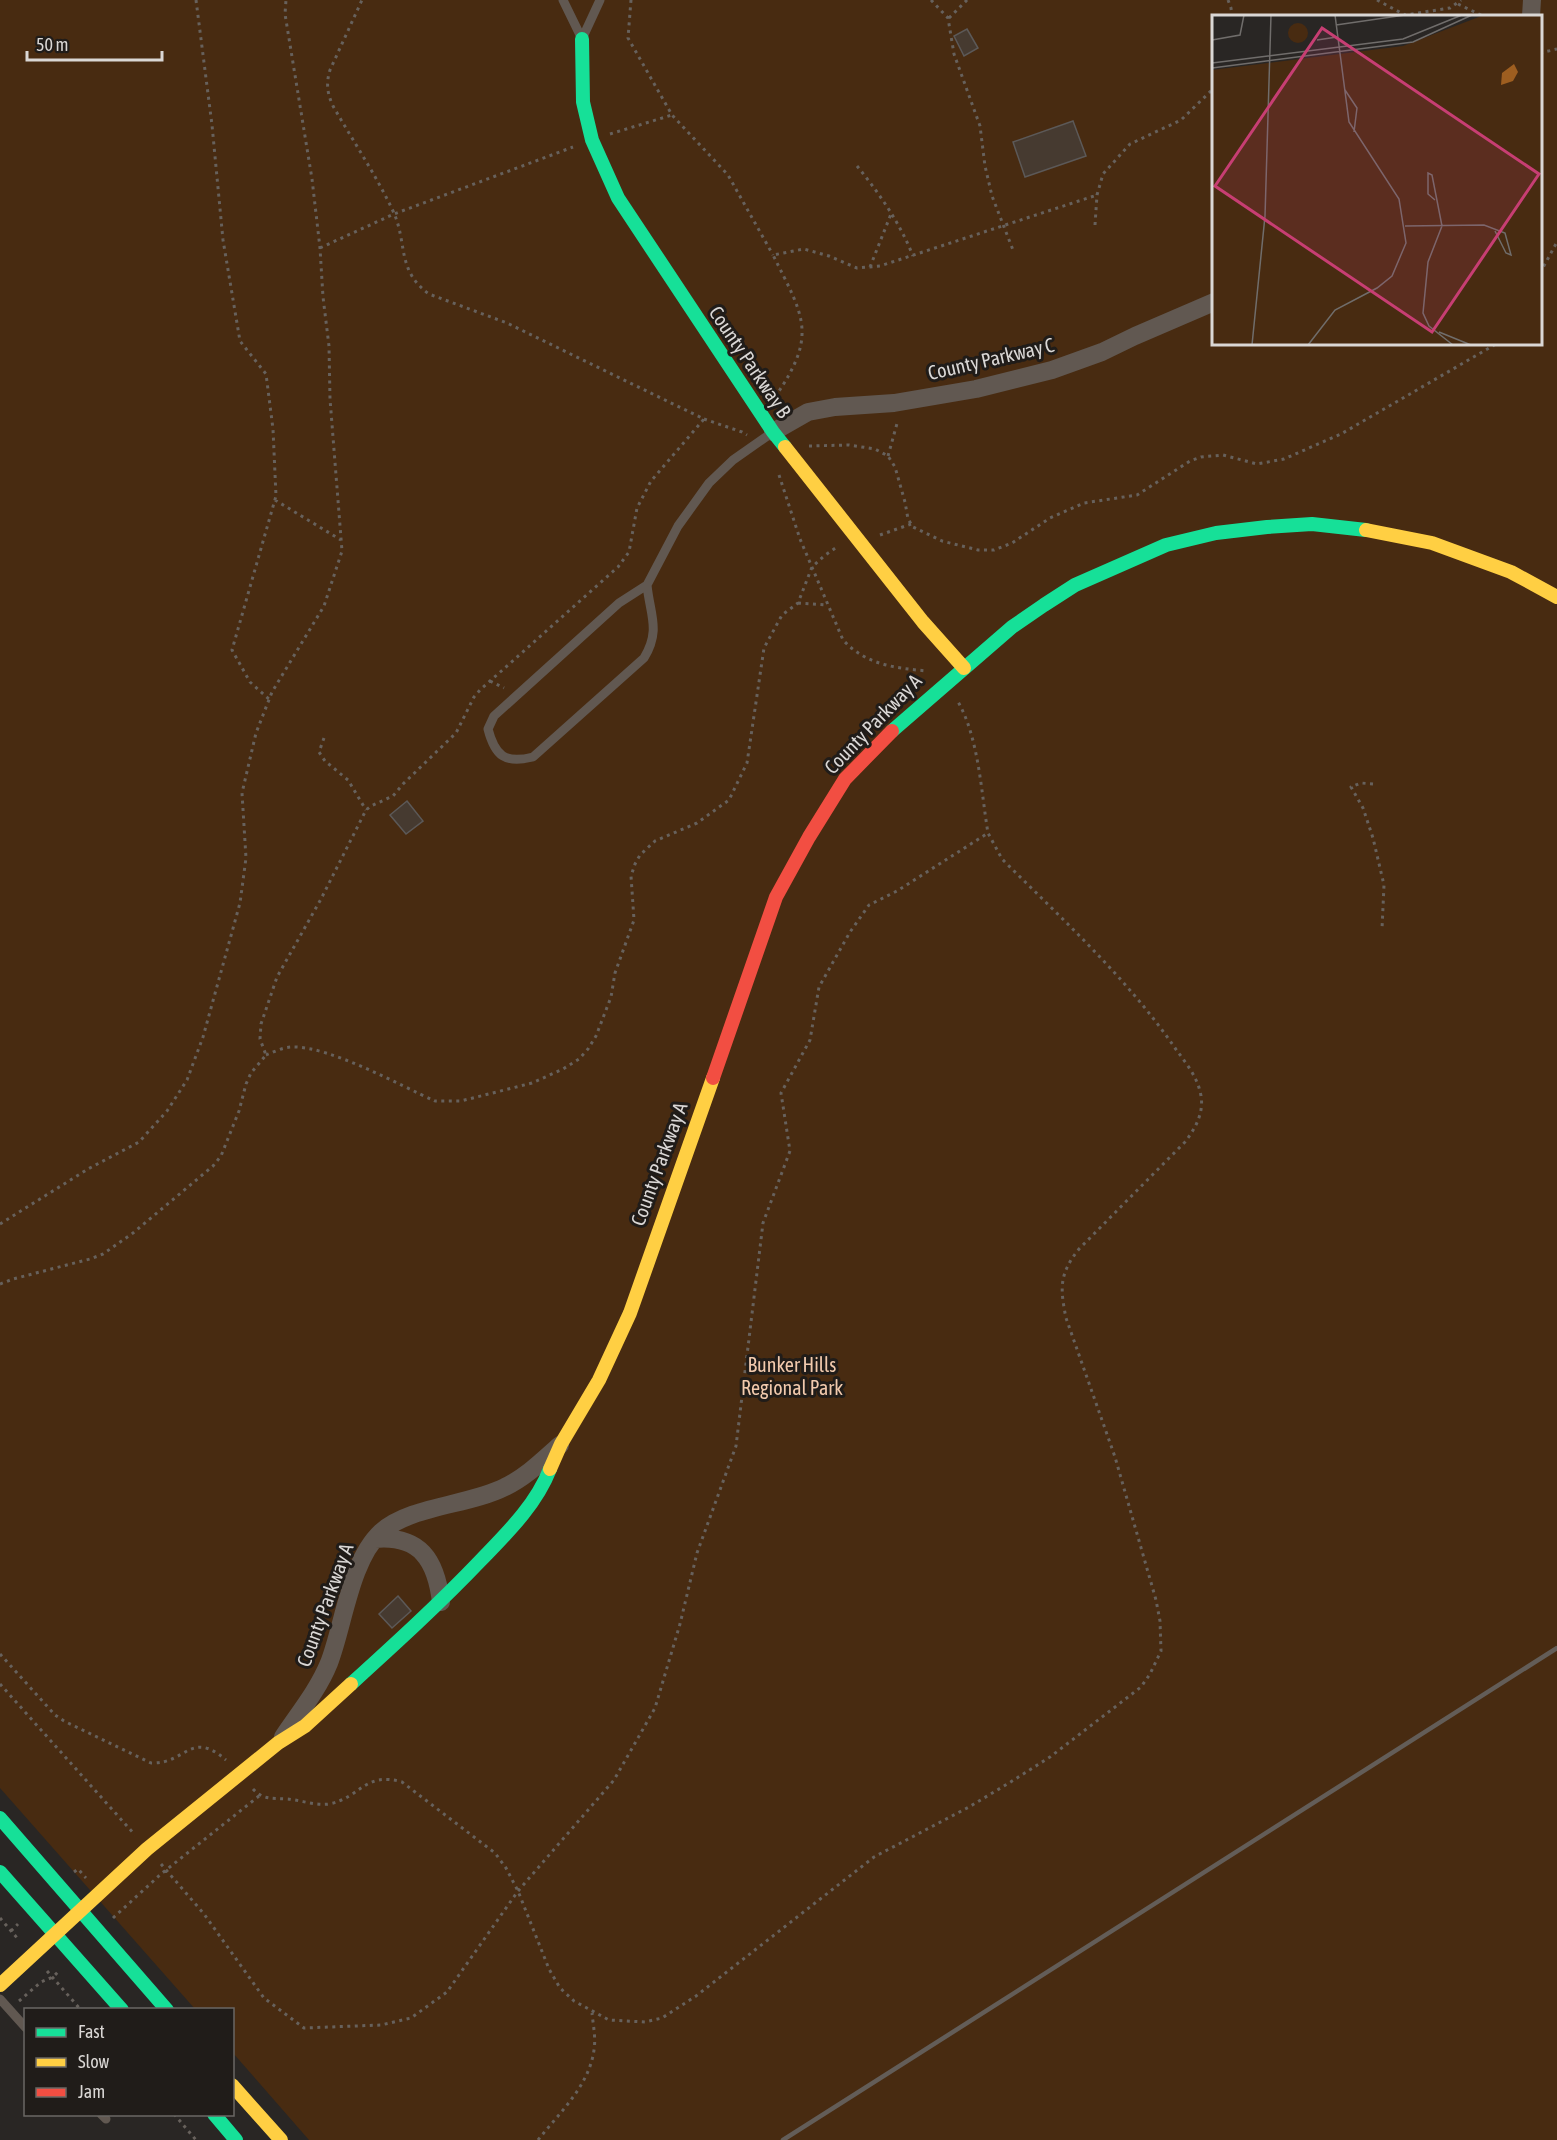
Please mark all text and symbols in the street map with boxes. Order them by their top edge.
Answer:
inset map [1212,15,1542,345]
scale bar [27,24,162,62]
text: 50 m [36,34,68,55]
street label: County Parkway B [705,302,796,422]
street label: County Parkway C [925,333,1056,384]
street label: County Parkway A [819,669,926,778]
street label: County Parkway A [626,1099,692,1229]
park label: Bunker Hills Regional Park [741,1353,843,1399]
street label: County Parkway A [292,1540,358,1670]
legend [24,2008,234,2116]
text: Fast [78,2021,105,2042]
text: Slow [78,2051,109,2072]
text: Jam [78,2081,105,2102]

